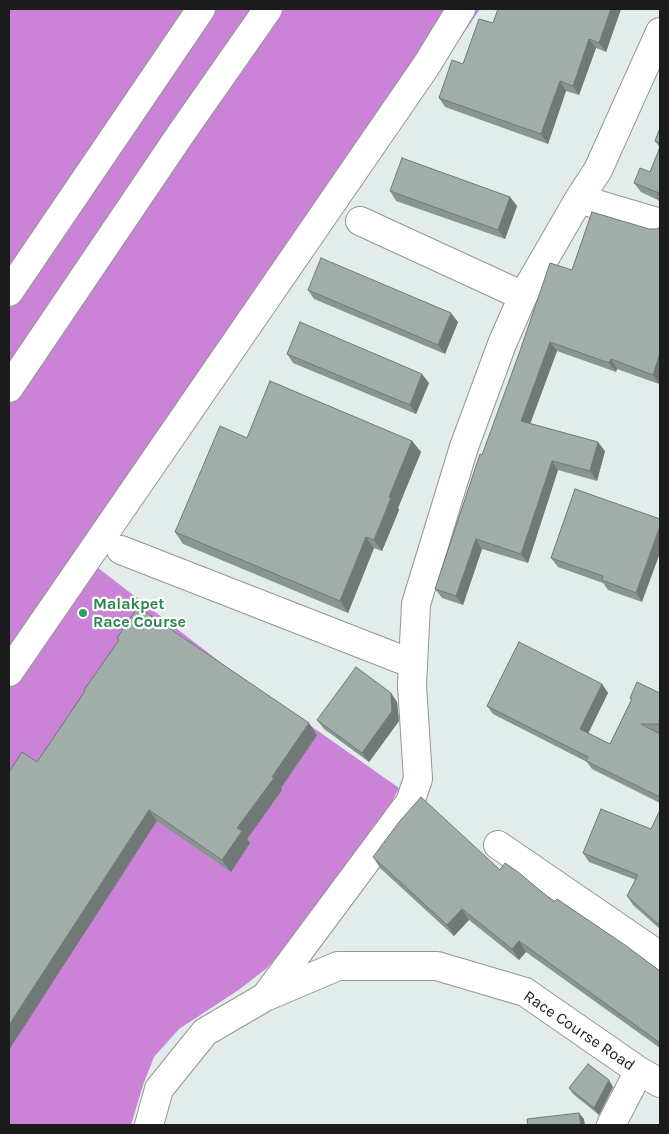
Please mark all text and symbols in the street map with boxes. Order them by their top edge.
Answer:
place label: Malakpet Race Course [93,594,186,632]
marker: Malakpet Race Course [77,607,89,619]
street label: Race Course Road [520,987,638,1075]

